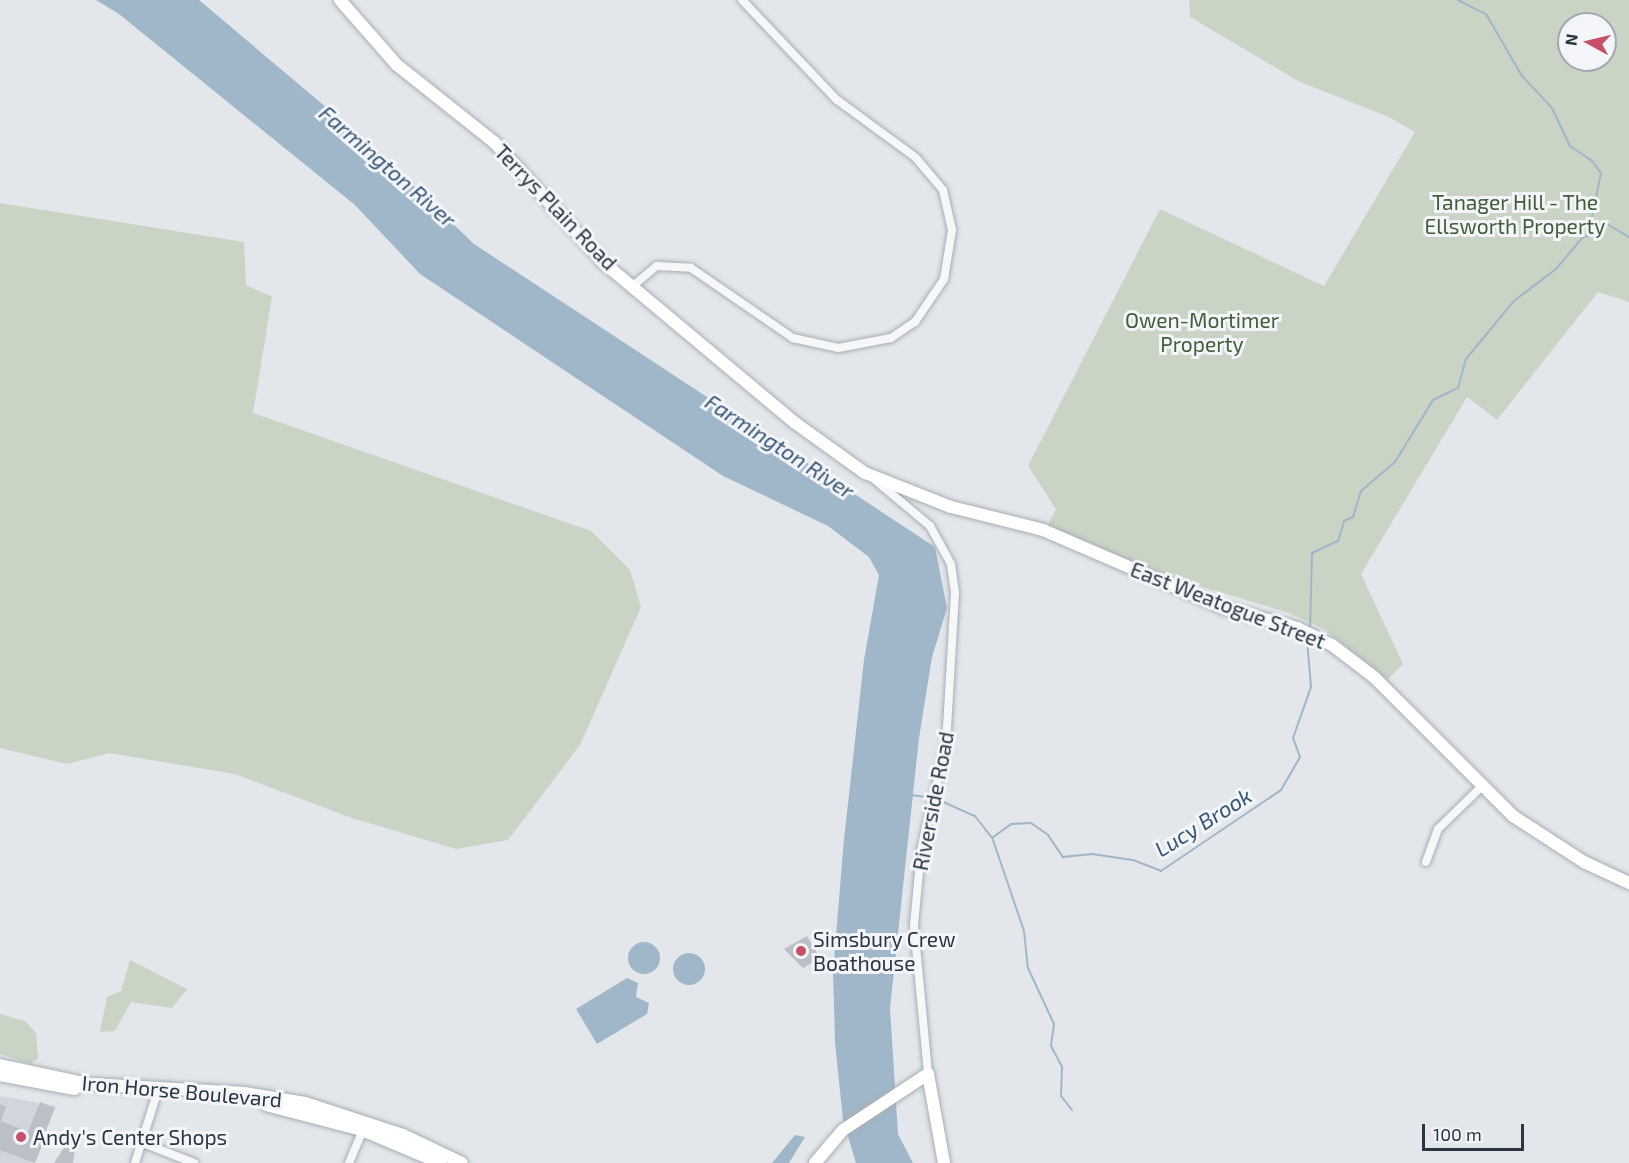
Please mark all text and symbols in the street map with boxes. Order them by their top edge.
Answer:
north arrow [1557,12,1617,72]
text: N [1560,33,1581,47]
water label: Farmington River [314,99,462,233]
street label: Terrys Plain Road [490,139,622,275]
park label: Tanager Hill - The Ellsworth Property [1425,189,1605,239]
park label: Owen-Mortimer Property [1125,307,1279,357]
water label: Farmington River [701,388,859,504]
street label: East Weatogue Street [1127,556,1329,654]
street label: Riverside Road [907,729,959,873]
water label: Lucy Brook [1150,782,1256,862]
place label: Simsbury Crew Boathouse [813,926,956,976]
marker: Simsbury Crew Boathouse [794,944,808,958]
street label: Iron Horse Boulevard [81,1070,283,1112]
scale bar [1425,1112,1527,1150]
text: 100 m [1433,1123,1482,1145]
place label: Andy's Center Shops [33,1124,228,1150]
marker: Andy's Center Shops [14,1130,28,1144]

